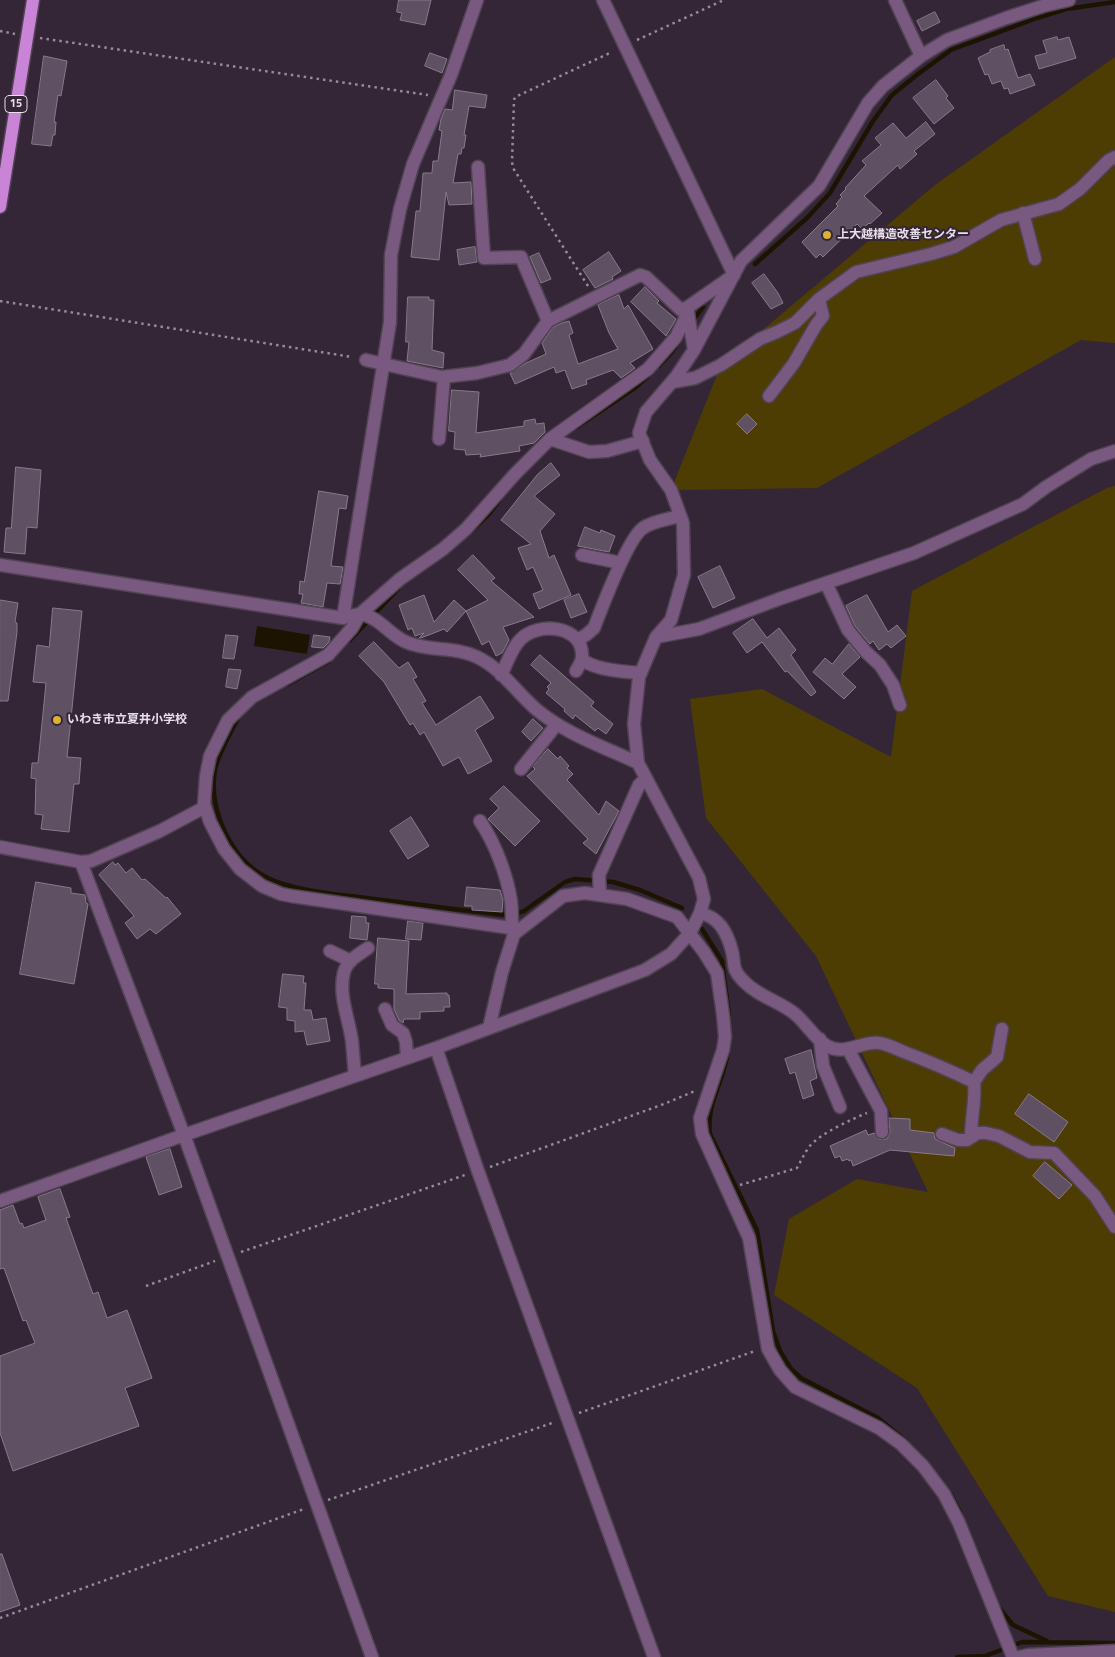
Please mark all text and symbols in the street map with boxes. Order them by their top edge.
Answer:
road number: 15 [5,96,27,112]
place label: 上大越構造改善センター [837,228,969,242]
marker: 上大越構造改善センター [821,229,833,241]
place label: いわき市立夏井小学校 [67,713,187,727]
marker: いわき市立夏井小学校 [51,714,63,726]

